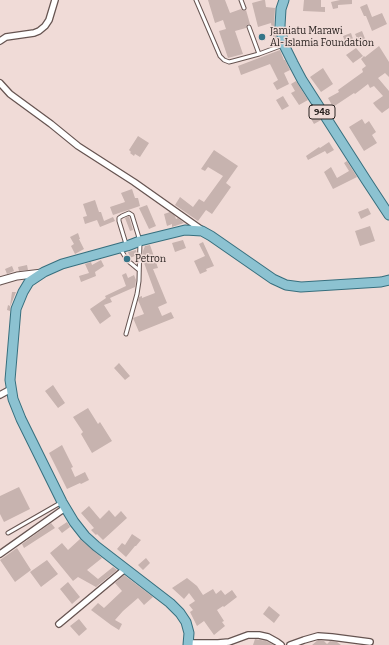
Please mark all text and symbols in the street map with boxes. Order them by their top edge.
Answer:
place label: Jamiatu Marawi Al-Islamia Foundation [270,25,374,48]
marker: Jamiatu Marawi Al-Islamia Foundation [257,32,267,42]
road number: 948 [309,105,335,119]
place label: Petron [135,253,166,265]
marker: Petron [122,254,132,264]

